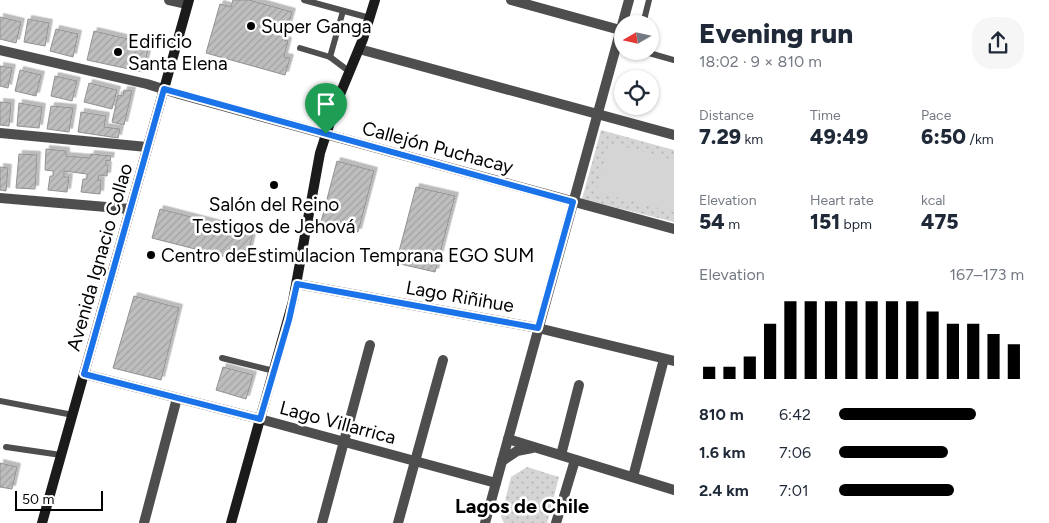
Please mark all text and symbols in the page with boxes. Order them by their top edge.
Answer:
place label: Super Ganga [261,15,372,38]
north arrow [614,15,659,60]
map controls [614,15,659,115]
text: Evening run [699,16,853,50]
button: share [972,17,1024,69]
marker: Super Ganga [245,20,257,32]
place label: Edificio Santa Elena [128,30,228,75]
marker: Edificio Santa Elena [112,46,124,58]
text: 18:02 · 9 × 810 m [699,52,822,71]
button: locate [614,70,659,115]
pin [305,83,347,134]
icon: arrive [312,90,340,118]
text: Distance [699,107,754,124]
text: Time [810,107,841,124]
text: Pace [921,107,951,124]
street label: Callejón Puchacay [360,116,516,179]
text: 7.29 [699,124,741,149]
text: 49:49 [810,124,868,149]
text: 6:50 [921,124,966,149]
text: km [741,131,763,148]
text: /km [966,131,994,148]
street label: Avenida Ignacio Collao [62,161,137,354]
marker: Salón del Reino Testigos de Jehová [268,179,280,191]
text: Elevation [699,192,757,209]
text: Heart rate [810,192,874,209]
text: kcal [921,192,945,209]
place label: Salón del Reino Testigos de Jehová [193,193,355,238]
text: 54 [699,209,725,234]
text: 151 [810,209,840,234]
text: 475 [921,209,959,234]
text: m [725,216,740,233]
text: bpm [840,216,872,233]
place label: Centro deEstimulacion Temprana EGO SUM [161,244,534,267]
marker: Centro deEstimulacion Temprana EGO SUM [145,249,157,261]
text: Elevation [699,265,765,284]
text: 167–173 m [949,265,1024,284]
street label: Lago Riñihue [404,276,516,317]
street label: Lago Villarrica [277,396,398,449]
text: 810 m [699,405,744,424]
text: 6:42 [779,405,811,424]
text: 1.6 km [699,443,745,462]
text: 7:06 [779,443,811,462]
text: 2.4 km [699,481,749,500]
text: 7:01 [779,481,809,500]
scale bar [15,488,102,511]
text: 50 m [22,491,54,508]
district label: Lagos de Chile [455,494,589,518]

